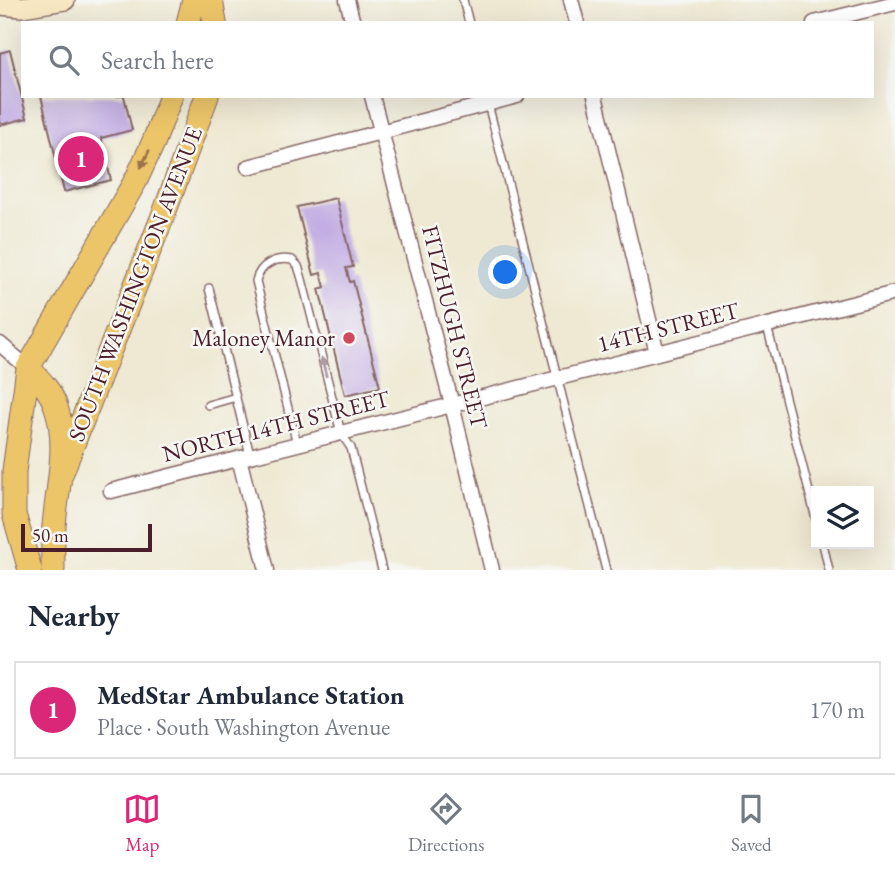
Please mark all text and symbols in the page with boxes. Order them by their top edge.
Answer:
search box [21,21,874,98]
icon: search [45,41,83,79]
text: Search here [101,43,214,77]
street label: SOUTH WASHINGTON AVENUE [61,122,209,446]
pin: 1 [58,133,104,185]
one-way arrow [140,149,151,169]
street label: FITZHUGH STREET [415,222,495,432]
your location [488,255,522,289]
street label: 14TH STREET [594,295,742,359]
place label: Maloney Manor [192,323,335,353]
marker: Maloney Manor [341,330,357,346]
one-way arrow [318,355,329,377]
street label: NORTH 14TH STREET [159,383,393,469]
map controls [811,486,874,549]
button: layers [811,486,874,549]
scale bar [21,521,152,553]
text: 50 m [32,523,69,548]
text: Nearby [28,596,120,635]
text: MedStar Ambulance Station [97,678,405,712]
text: 1 [47,695,59,725]
text: 170 m [809,695,865,725]
text: Place · South Washington Avenue [97,712,390,742]
tab: Map [123,790,161,857]
tab: Directions [408,790,484,857]
tab: Saved [731,790,772,857]

